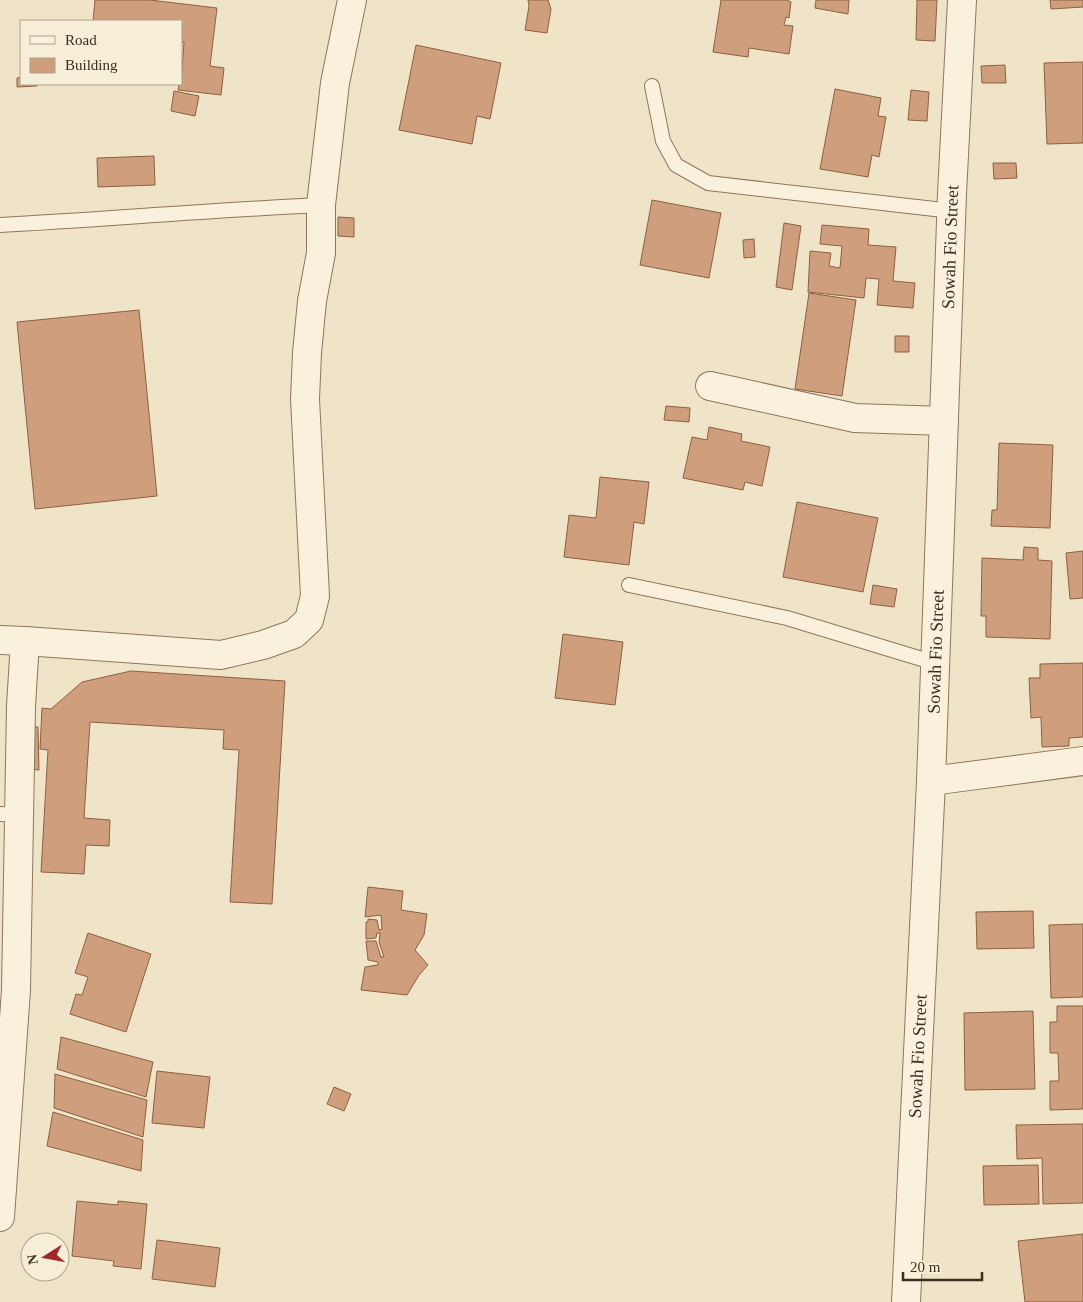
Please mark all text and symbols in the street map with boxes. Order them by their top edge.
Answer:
legend [20,20,182,85]
text: Road [65,32,97,48]
text: Building [65,57,118,73]
street label: Sowah Fio Street [938,184,962,309]
street label: Sowah Fio Street [923,589,948,714]
street label: Sowah Fio Street [905,994,931,1119]
north arrow [20,1232,70,1282]
scale bar [903,1250,982,1282]
text: N [24,1253,41,1266]
text: 20 m [910,1259,941,1275]

